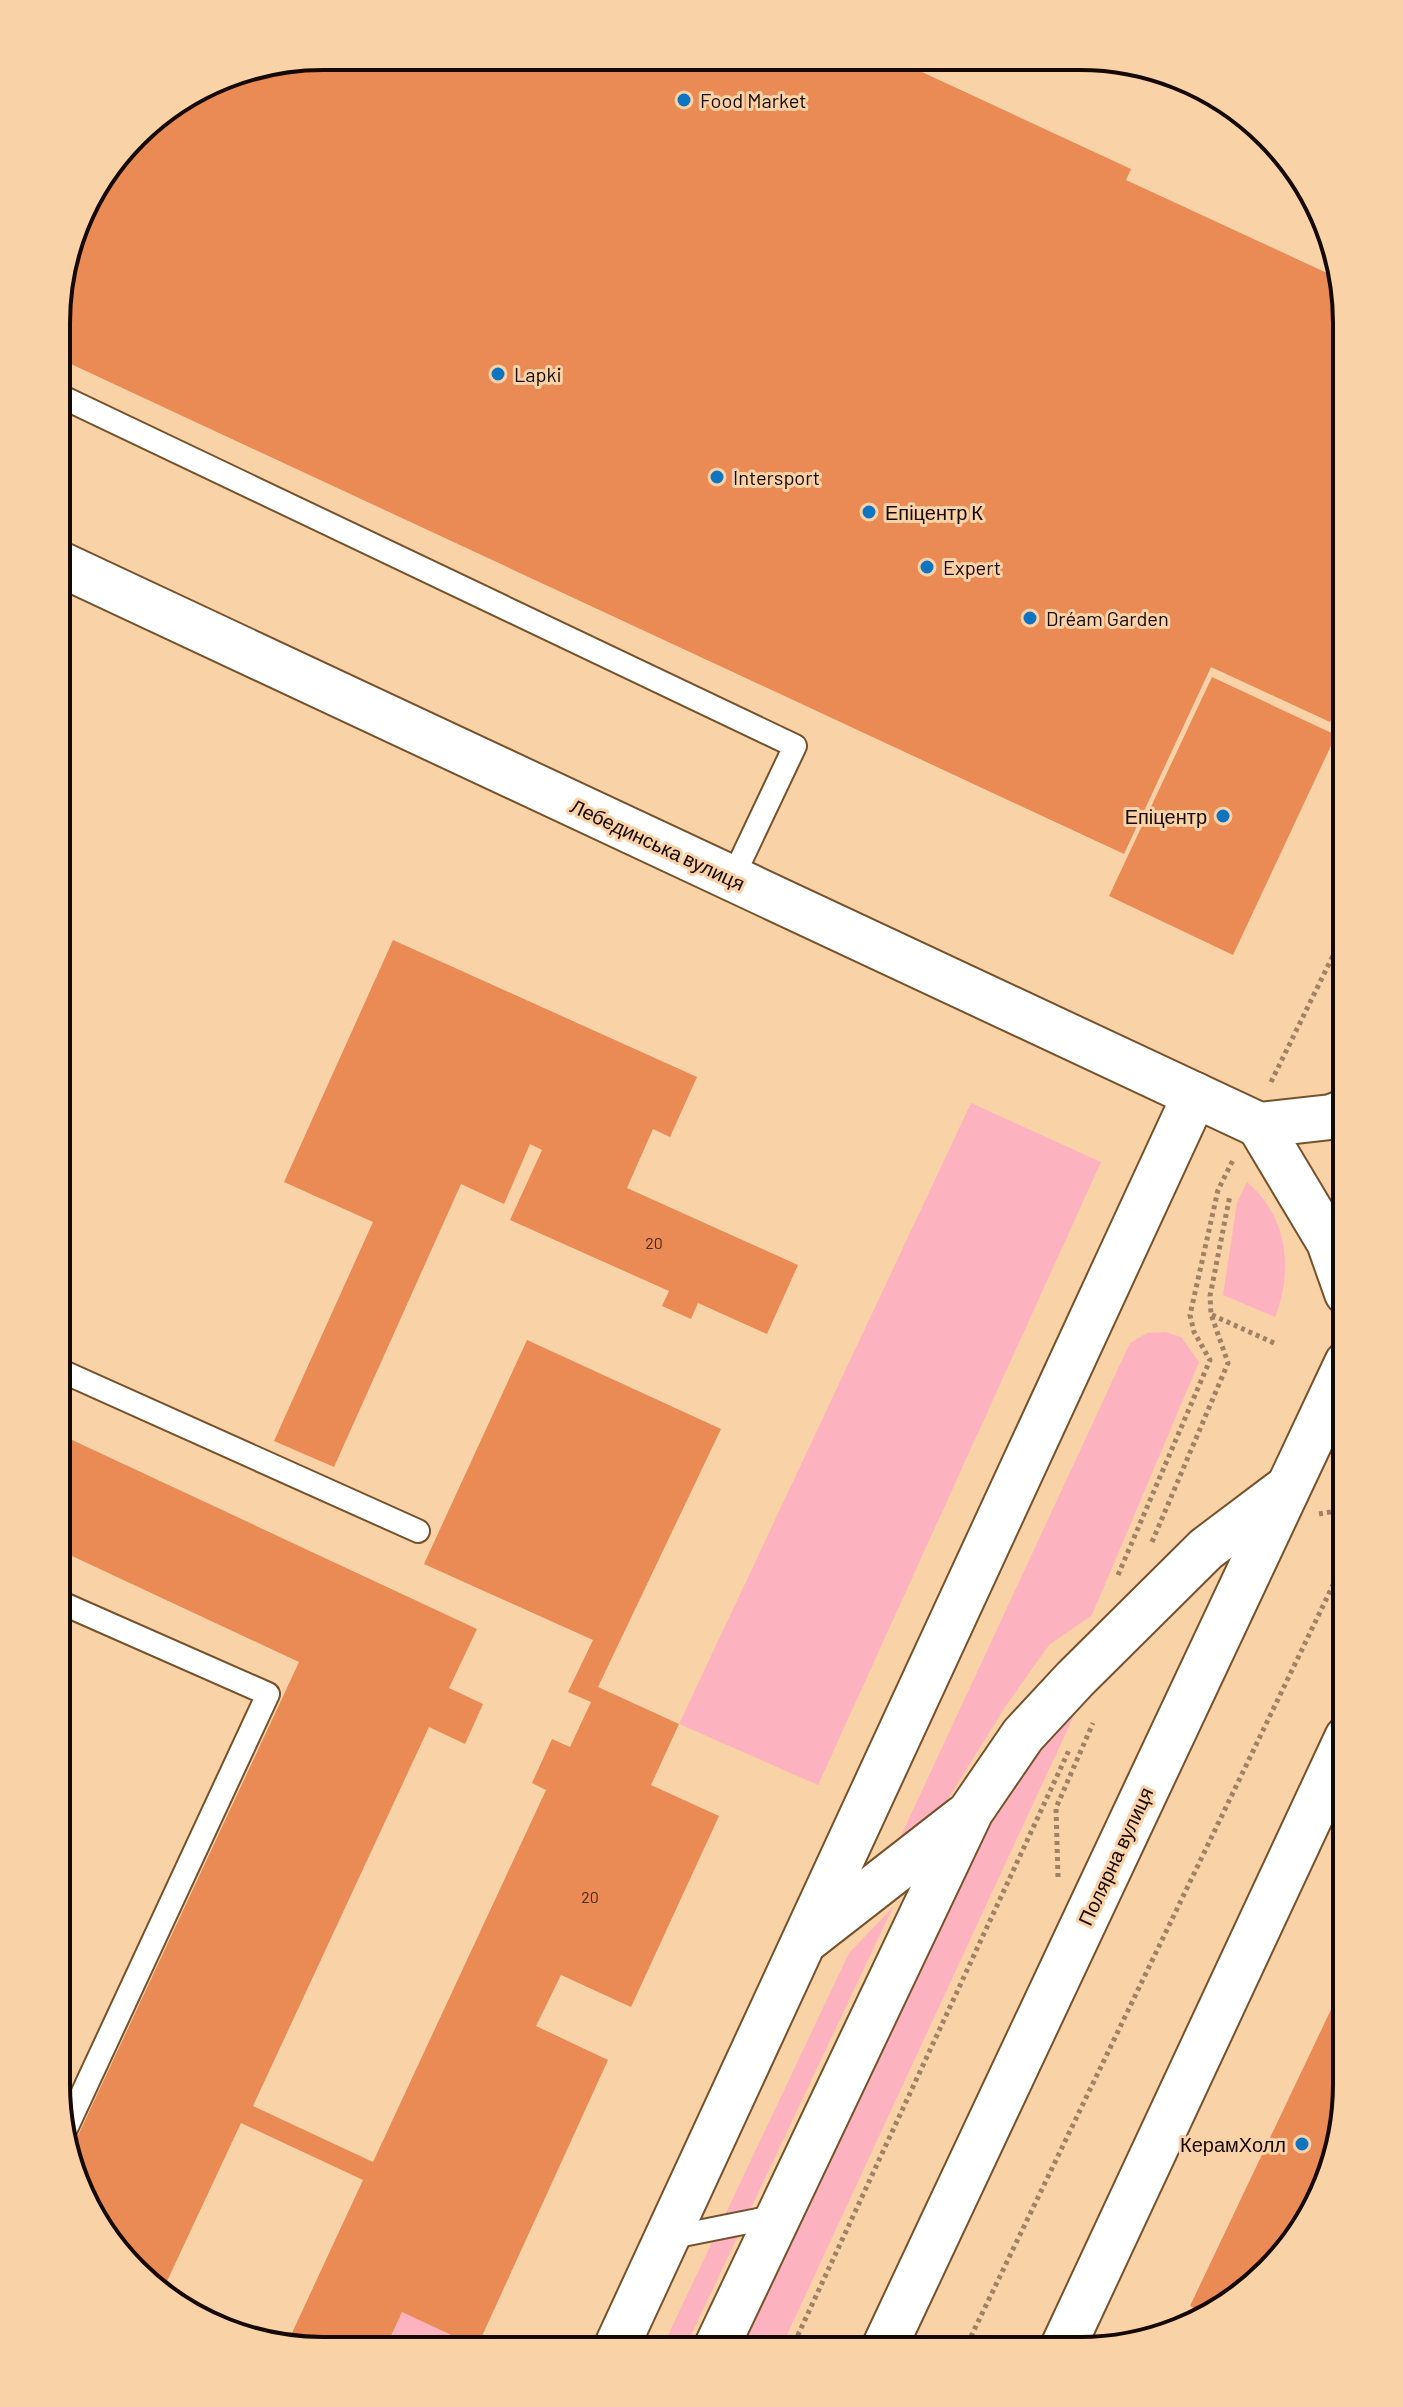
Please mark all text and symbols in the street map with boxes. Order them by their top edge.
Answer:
place label: Food Market [700,88,807,112]
marker: Food Market [675,91,693,109]
place label: Lapki [514,362,562,386]
marker: Lapki [489,365,507,383]
place label: Intersport [733,465,820,489]
marker: Intersport [708,468,726,486]
place label: Епіцентр К [885,500,983,524]
marker: Епіцентр К [860,503,878,521]
place label: Expert [943,555,1001,579]
marker: Expert [918,558,936,576]
place label: Dréam Garden [1046,606,1169,630]
marker: Dréam Garden [1021,609,1039,627]
street label: Лебединська вулиця [567,793,749,895]
place label: Епіцентр [1125,804,1207,828]
marker: Епіцентр [1214,807,1232,825]
house number: 20 [645,1233,663,1252]
street label: Полярна вулиця [1072,1783,1158,1929]
house number: 20 [581,1887,599,1906]
place label: КерамХолл [1180,2132,1286,2156]
marker: КерамХолл [1293,2135,1311,2153]

